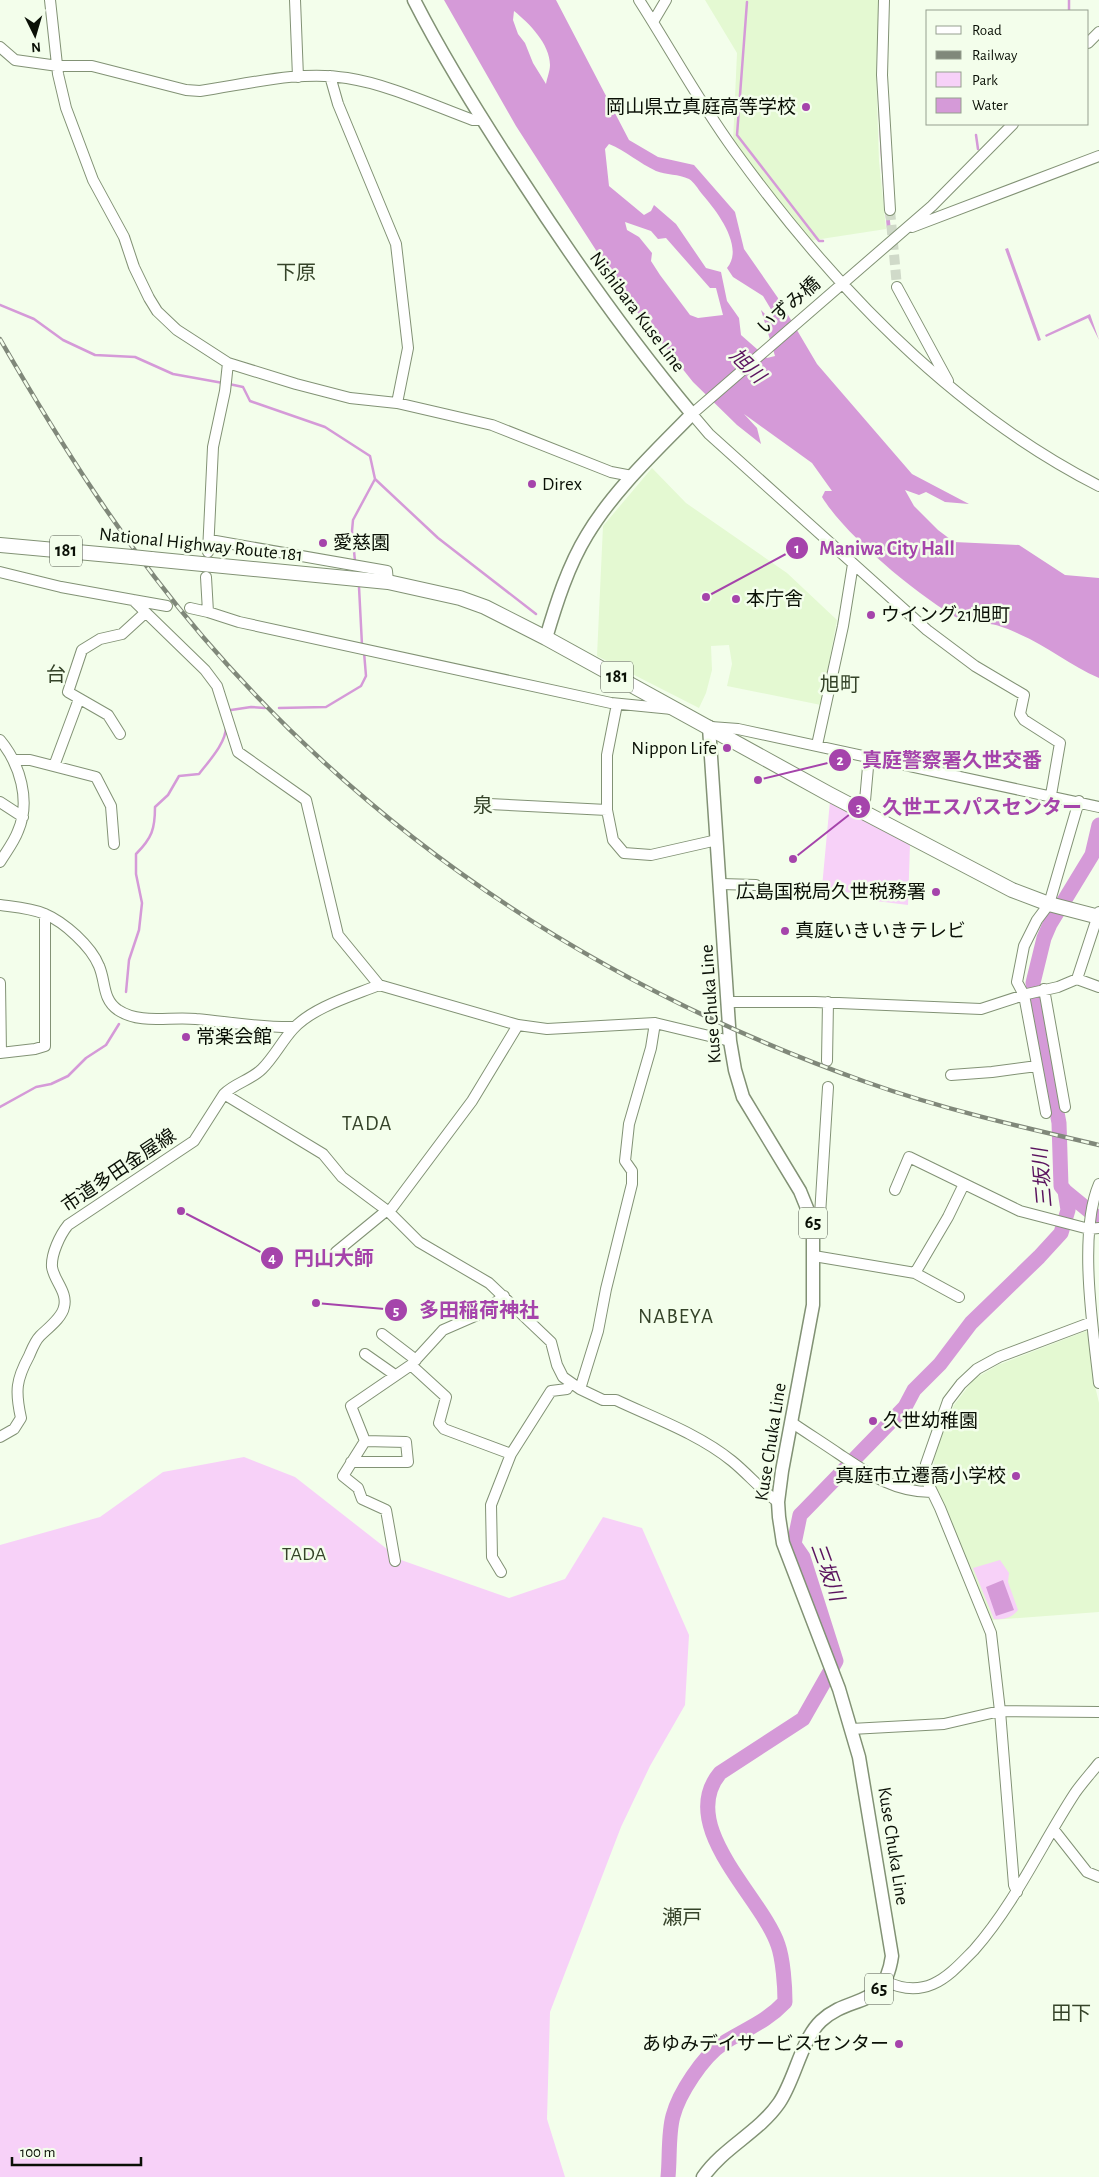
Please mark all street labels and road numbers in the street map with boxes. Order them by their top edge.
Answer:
street label: Nishibara Kuse Line [586,248,688,376]
street label: いずみ橋 [753,273,824,338]
street label: National Highway Route 181 [98,525,304,565]
road number: 181 [50,536,82,566]
road number: 181 [601,662,633,692]
street label: Kuse Chuka Line [697,944,725,1064]
street label: 市道多田金屋線 [57,1124,179,1216]
road number: 65 [799,1208,827,1238]
street label: Kuse Chuka Line [752,1382,790,1502]
street label: Kuse Chuka Line [874,1786,912,1906]
road number: 65 [865,1974,893,2005]

